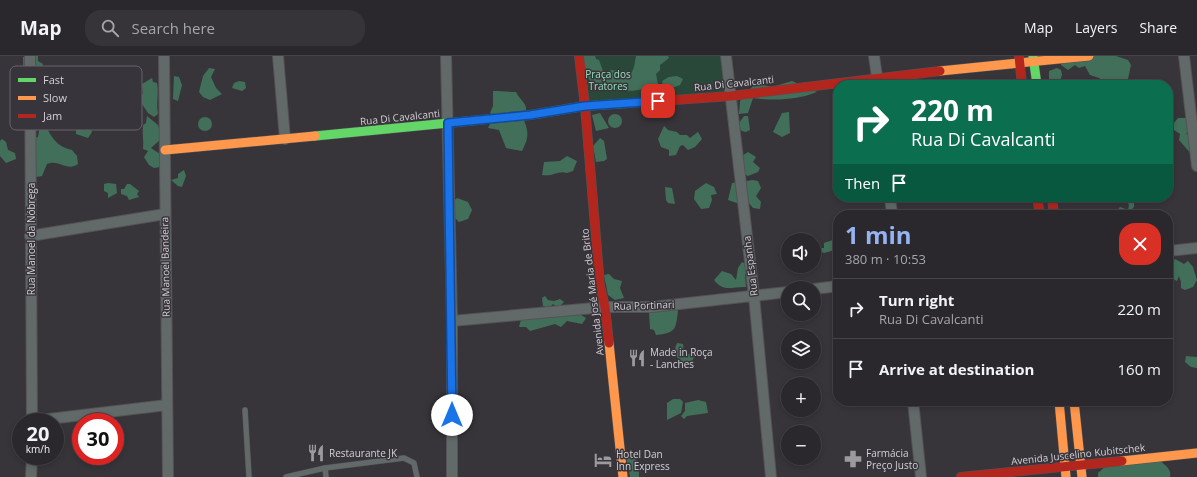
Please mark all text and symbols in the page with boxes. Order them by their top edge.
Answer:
search box [85,10,365,46]
text: Map [20,15,61,41]
icon: search [99,17,121,39]
text: Search here [131,18,215,38]
text: Map [1024,18,1053,37]
text: Layers [1075,18,1117,37]
text: Share [1139,18,1177,37]
legend [10,66,142,130]
park label: Praça dos Tratores [585,67,631,93]
text: Fast [43,72,64,87]
street label: Rua Di Cavalcanti [693,72,775,94]
pin [641,84,675,118]
text: Slow [43,90,67,105]
icon: arrive [647,90,669,112]
text: 220 m [911,91,994,129]
icon: right [845,96,897,148]
street label: Rua Di Cavalcanti [359,106,441,128]
text: Jam [42,108,62,123]
text: Rua Di Cavalcanti [911,127,1056,151]
icon: arrive [888,172,910,194]
text: Then [845,173,880,193]
street label: Rua Manoel da Nóbrega [24,183,38,295]
street label: Rua Manoel Bandeira [157,217,173,317]
text: 1 min [845,218,912,251]
button: close [1119,223,1161,265]
street label: Avenida José Maria de Brito [577,228,607,356]
map controls [781,233,821,465]
button: sound [781,233,821,273]
street label: Rua Espanha [739,235,761,297]
text: 380 m · 10:53 [845,250,926,268]
button: search [781,281,821,321]
text: Turn right [879,290,954,310]
street label: Rua Portinari [613,297,675,313]
icon: right [845,298,867,320]
text: 220 m [1117,299,1161,319]
text: Rua Di Cavalcanti [879,310,983,328]
button: layers [781,329,821,369]
place label: Made in Roça - Lanches [650,345,713,371]
restaurant icon: Made in Roça - Lanches [627,348,647,368]
icon: arrive [845,358,867,380]
text: Arrive at destination [879,359,1034,379]
text: 160 m [1117,359,1161,379]
button: + [781,377,821,417]
position arrow [431,394,473,436]
speed limit sign: 30 [72,413,124,465]
text: 20 [27,420,49,447]
button: − [781,425,821,465]
street label: Avenida Juscelino Kubitschek [1010,440,1146,468]
text: km/h [26,442,50,456]
restaurant icon: Restaurante JK [306,443,326,463]
place label: Restaurante JK [329,446,398,460]
place label: Farmácia Preço Justo [866,446,918,472]
place label: Hotel Dan Inn Express [616,447,670,473]
pharmacy icon: Farmácia Preço Justo [843,449,863,469]
hotel icon: Hotel Dan Inn Express [593,450,613,470]

